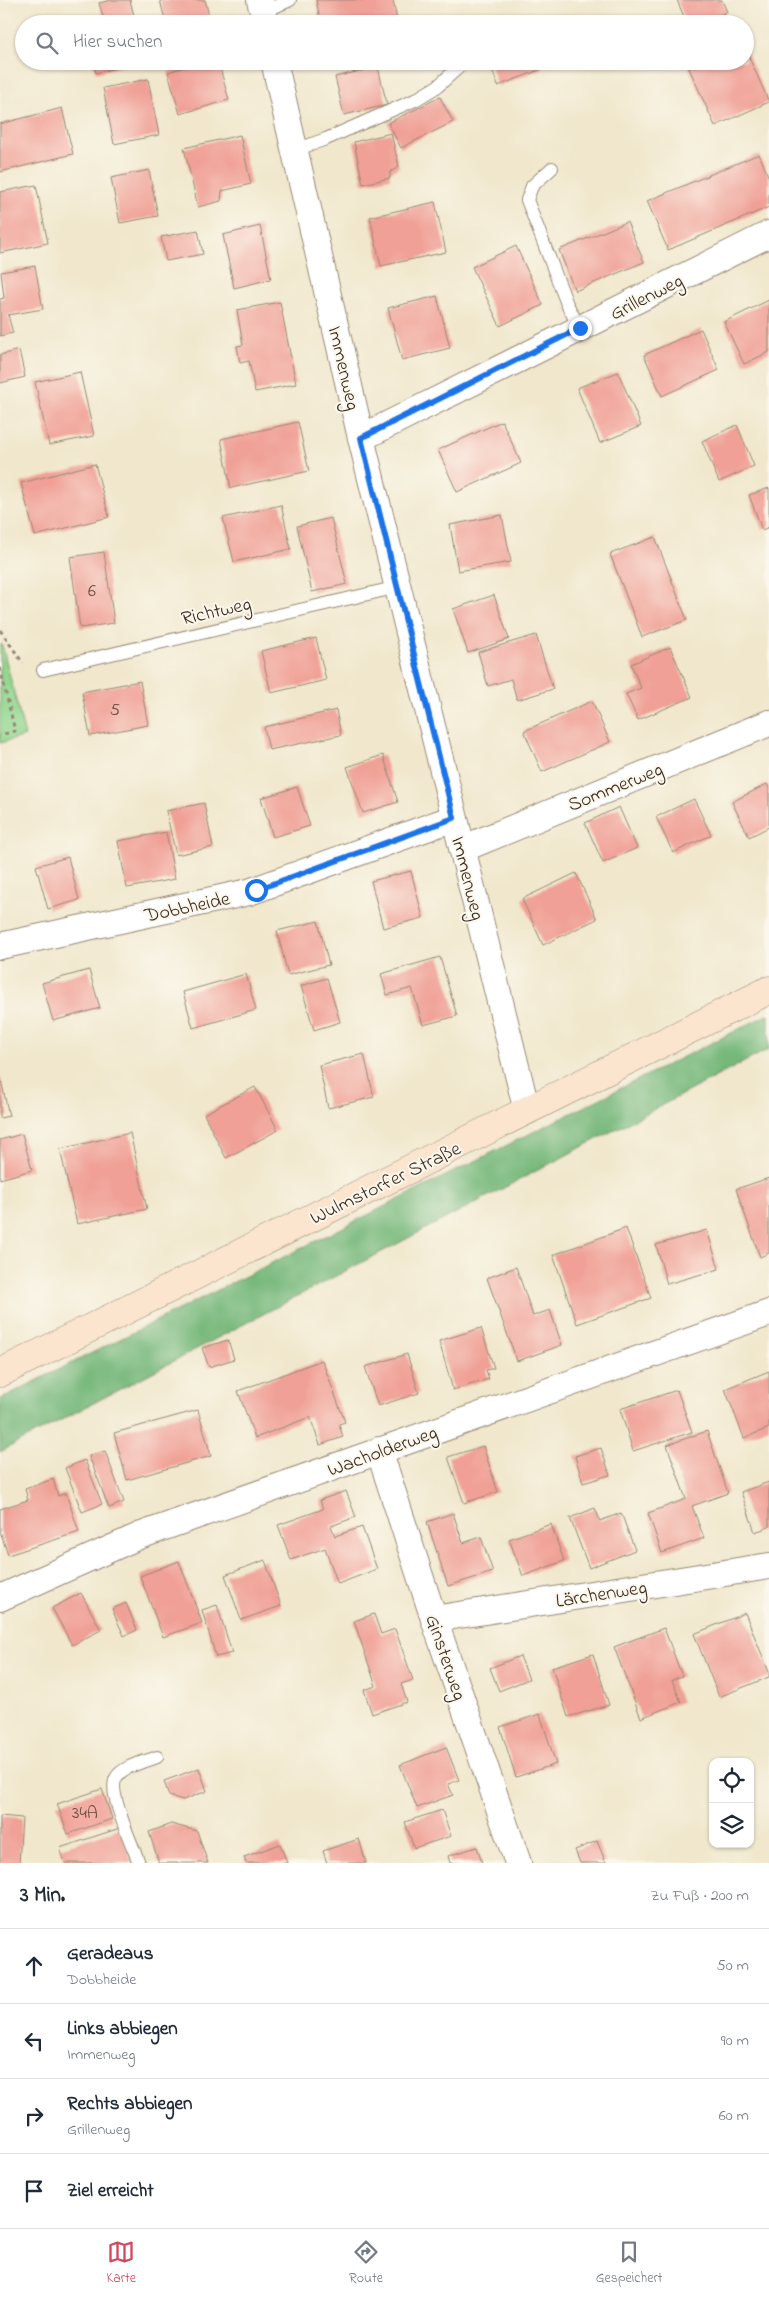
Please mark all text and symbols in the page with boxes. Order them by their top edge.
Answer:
search box [15,15,754,70]
icon: search [33,29,61,57]
text: Hier suchen [73,29,162,56]
street label: Grillenweg [605,267,689,330]
route end [569,317,592,340]
street label: Immenweg [318,324,366,414]
house number: 6 [88,579,96,605]
street label: Richtweg [179,590,255,636]
house number: 5 [110,698,120,724]
street label: Sommerweg [564,756,668,822]
street label: Immenweg [441,834,491,924]
route start [245,879,268,902]
street label: Dobbheide [141,885,233,932]
street label: Wulmstorfer Straße [306,1135,466,1233]
street label: Wacholderweg [324,1419,442,1487]
street label: Lärchenweg [554,1574,649,1618]
street label: Ginsterweg [415,1611,473,1705]
map controls [709,1758,754,1848]
button: locate [709,1758,754,1803]
house number: 34A [72,1801,98,1827]
button: layers [709,1803,754,1848]
text: 3 Min. [20,1881,65,1911]
text: Zu Fuß · 200 m [650,1884,749,1908]
text: Geradeaus [67,1941,154,1968]
icon: ahead [20,1952,48,1980]
text: 50 m [717,1954,749,1978]
text: Dobbheide [67,1968,136,1992]
text: Links abbiegen [67,2016,178,2043]
icon: left [20,2027,48,2055]
text: 90 m [721,2029,749,2053]
text: Immenweg [67,2043,136,2067]
text: Rechts abbiegen [67,2091,192,2118]
icon: right [20,2102,48,2130]
text: 60 m [719,2104,749,2128]
text: Grillenweg [67,2118,130,2142]
icon: arrive [20,2177,48,2205]
text: Ziel erreicht [67,2178,154,2205]
tab: Karte [106,2238,136,2289]
tab: Route [349,2238,383,2289]
tab: Gespeichert [596,2238,663,2289]

